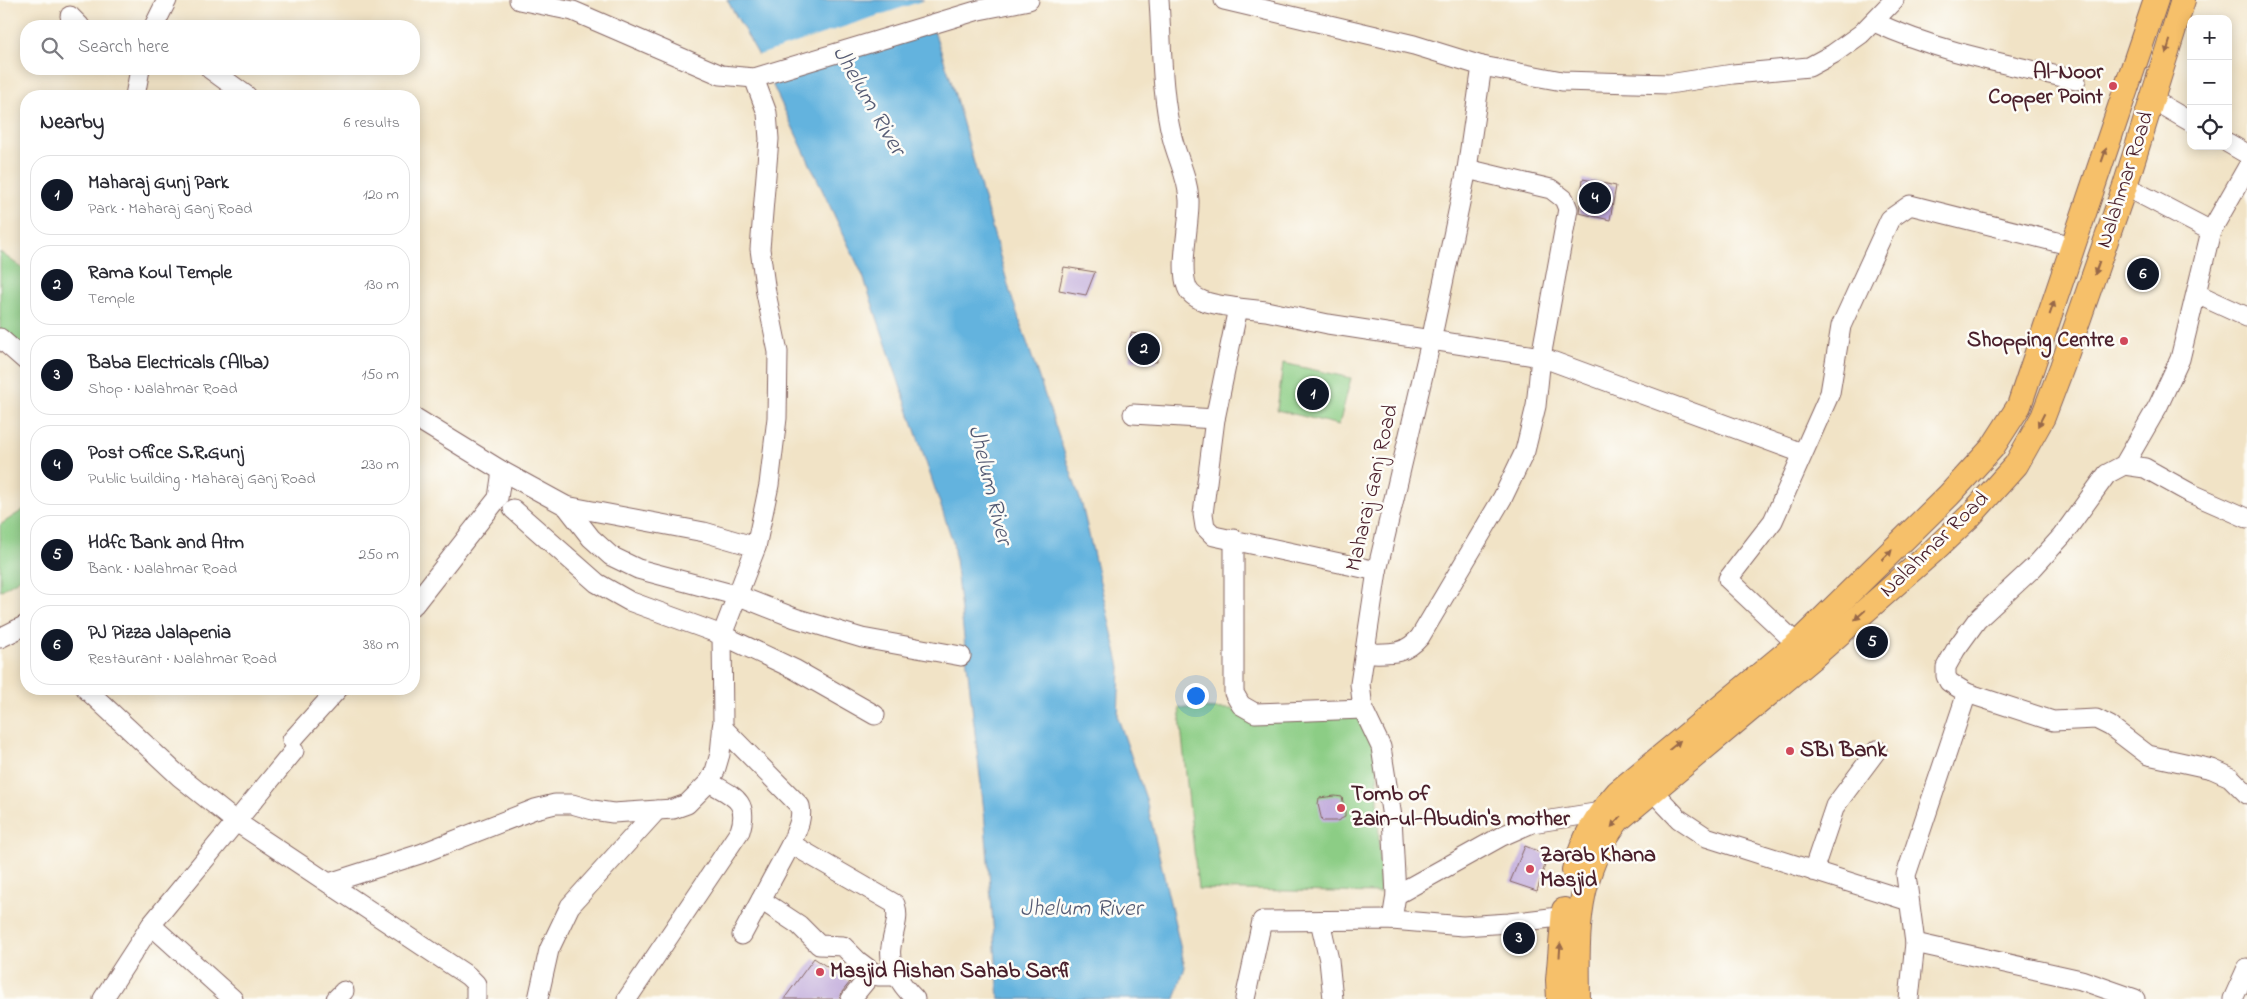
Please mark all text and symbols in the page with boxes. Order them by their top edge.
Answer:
map controls [2187,15,2232,150]
button: + [2187,15,2232,60]
search box [20,20,420,75]
icon: search [38,34,66,62]
text: Search here [78,34,169,61]
water label: Jhelum River [822,39,915,165]
one-way arrow [2164,39,2172,54]
place label: Al-Noor Copper Point [1988,57,2104,114]
button: − [2187,60,2232,105]
marker: Al-Noor Copper Point [2107,80,2119,92]
button: locate [2187,105,2232,150]
text: Nearby [40,108,104,138]
street label: Nalahmar Road [2089,108,2163,252]
text: 6 results [343,111,400,135]
one-way arrow [2100,147,2108,162]
text: Maharaj Gunj Park [88,170,229,197]
pin: 4 [1579,179,1611,217]
text: 1 [54,183,60,207]
text: 120 m [363,183,399,207]
text: Park · Maharaj Ganj Road [88,197,252,221]
pin: 6 [2127,255,2159,293]
text: Rama Koul Temple [88,260,232,287]
one-way arrow [2092,260,2100,275]
text: 2 [53,273,61,297]
text: 130 m [364,273,399,297]
text: Temple [88,287,135,311]
one-way arrow [2048,301,2056,316]
place label: Shopping Centre [1967,325,2115,358]
pin: 2 [1128,330,1160,368]
marker: Shopping Centre [2118,335,2130,347]
text: Baba Electricals (Alba) [88,350,269,377]
text: 3 [54,363,60,387]
text: 150 m [361,363,399,387]
pin: 1 [1297,375,1329,413]
text: Shop · Nalahmar Road [88,377,238,401]
street label: Maharaj Ganj Road [1338,401,1408,575]
one-way arrow [2037,413,2045,427]
water label: Jhelum River [957,422,1021,551]
text: Post Office S.R.Gunj [88,440,244,467]
text: 4 [54,453,60,477]
text: 230 m [361,453,399,477]
text: Public building · Maharaj Ganj Road [88,467,316,491]
street label: Nalahmar Road [1873,484,1997,606]
text: Hdfc Bank and Atm [88,530,244,557]
text: 5 [52,543,62,567]
text: 250 m [359,543,399,567]
one-way arrow [1881,549,1893,561]
text: Bank · Nalahmar Road [88,557,237,581]
one-way arrow [1855,609,1867,621]
text: PJ Pizza Jalapenia [88,620,231,647]
pin: 5 [1856,623,1888,661]
text: 6 [53,633,61,657]
text: 380 m [363,633,399,657]
text: Restaurant · Nalahmar Road [88,647,277,671]
your location [1183,683,1209,709]
place label: SBI Bank [1800,735,1888,767]
one-way arrow [1669,740,1682,751]
marker: SBI Bank [1784,745,1796,757]
place label: Tomb of Zain-ul-Abudin's mother [1351,779,1571,836]
marker: Tomb of Zain-ul-Abudin's mother [1335,802,1347,814]
one-way arrow [1610,816,1622,828]
place label: Zarab Khana Masjid [1540,840,1656,897]
marker: Zarab Khana Masjid [1524,863,1536,875]
water label: Jhelum River [1020,892,1145,927]
pin: 3 [1503,919,1535,957]
one-way arrow [1557,942,1565,958]
place label: Masjid Aishan Sahab Sarfi [830,956,1073,988]
marker: Masjid Aishan Sahab Sarfi [814,966,826,978]

